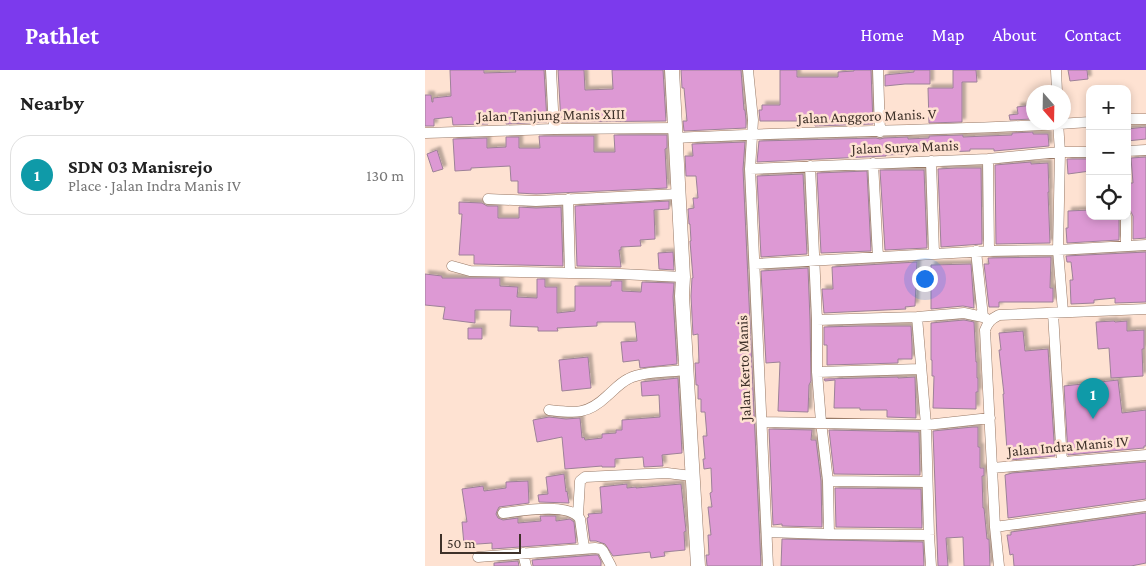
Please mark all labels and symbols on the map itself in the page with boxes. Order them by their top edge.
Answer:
north arrow [1026,85,1071,130]
street label: Jalan Tanjung Manis XIII [475,106,625,125]
street label: Jalan Anggoro Manis. V [795,106,937,127]
street label: Jalan Surya Manis [849,137,959,158]
your location [912,266,938,292]
street label: Jalan Kerto Manis [734,315,755,423]
pin: 1 [1077,378,1109,419]
street label: Jalan Indra Manis IV [1005,433,1130,460]
scale bar [440,531,521,554]

